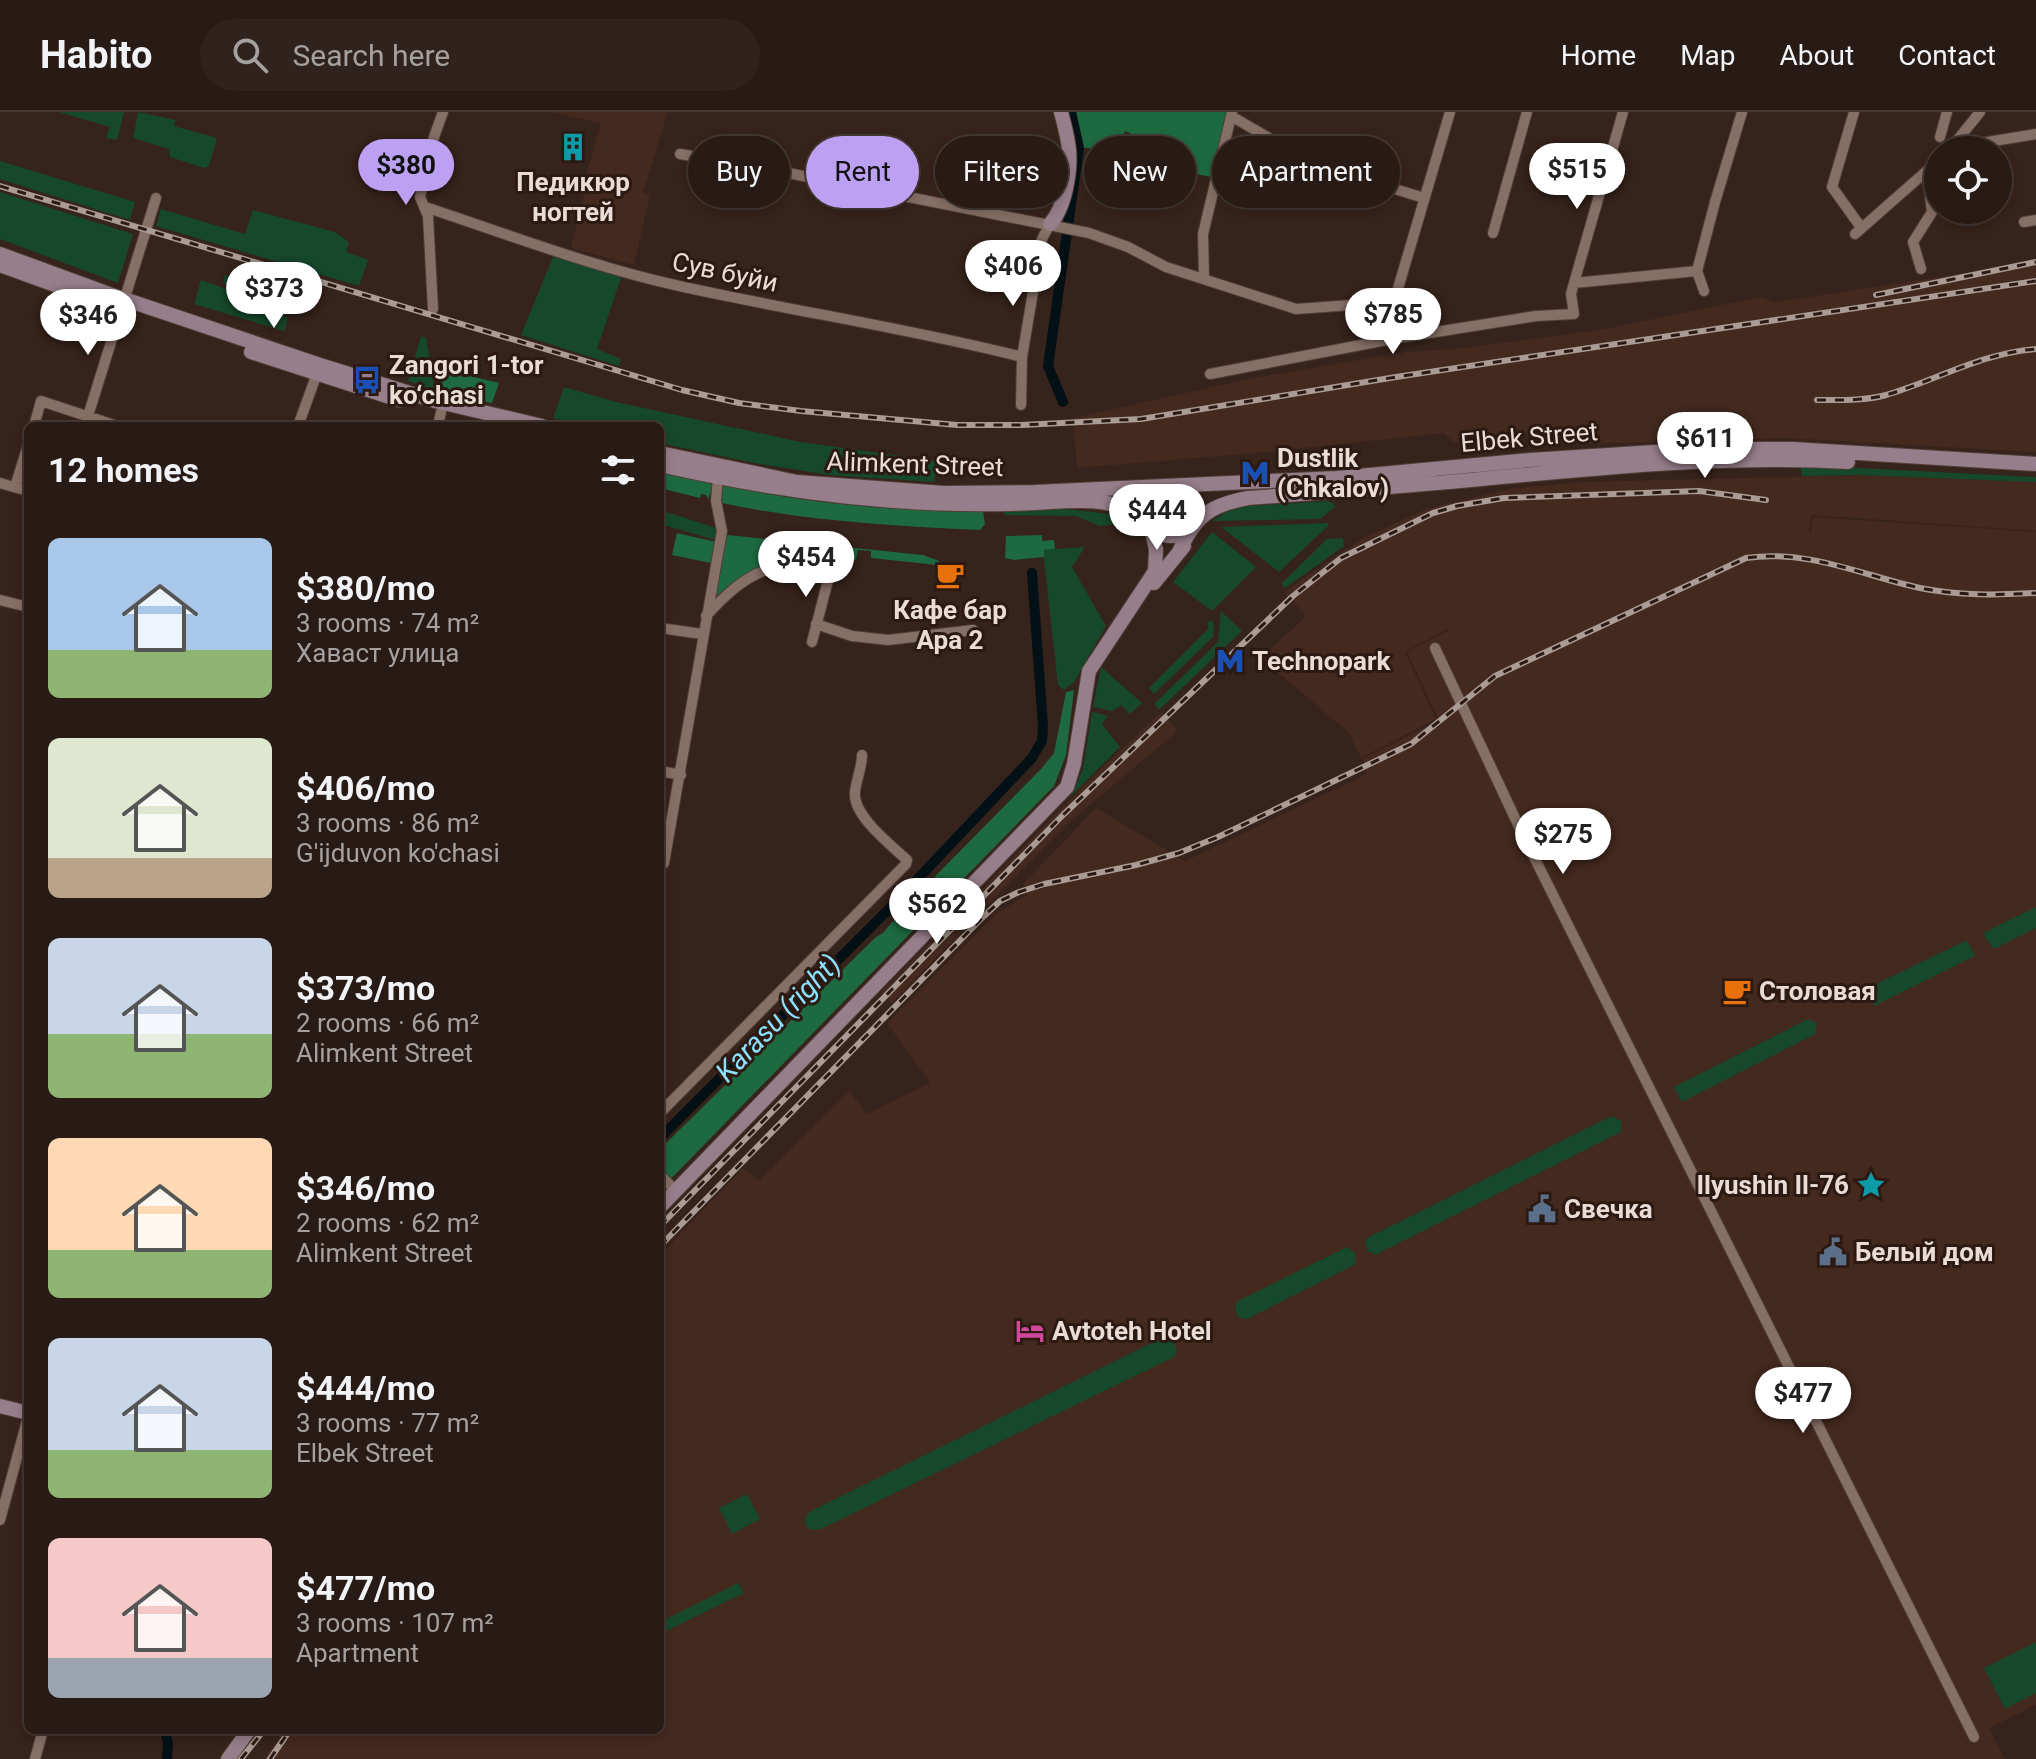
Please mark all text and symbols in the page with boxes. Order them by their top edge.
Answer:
search box [200,19,760,91]
text: Habito [40,33,152,77]
icon: search [228,33,272,77]
text: Search here [292,38,450,73]
text: Home [1561,39,1636,72]
text: Map [1680,39,1736,72]
text: About [1780,39,1854,72]
text: Contact [1898,39,1996,72]
building icon: Педикюр ногтей [558,132,588,162]
chip: Buy [688,136,790,208]
chip: Rent [806,136,919,208]
chip: Filters [935,136,1068,208]
chip: New [1084,136,1196,208]
chip: Apartment [1212,136,1400,208]
map controls [1924,136,2012,224]
button: locate [1924,136,2012,224]
pin: $380 [359,139,453,207]
pin: $515 [1530,143,1624,211]
text: $380 [376,150,436,180]
text: $515 [1547,154,1607,184]
place label: Педикюр ногтей [516,167,630,227]
pin: $406 [966,240,1060,308]
street label: Сув буйи [669,246,781,298]
text: $406 [983,251,1043,281]
pin: $373 [227,262,321,330]
text: $373 [244,273,304,303]
pin: $785 [1346,288,1440,356]
pin: $346 [41,289,135,357]
text: $785 [1363,299,1423,329]
text: $346 [58,300,118,330]
place label: Zangori 1-tor ko‘chasi [389,350,544,410]
bus stop icon: Zangori 1-tor ko‘chasi [352,365,382,395]
pin: $611 [1658,412,1752,480]
street label: Elbek Street [1459,416,1599,458]
text: $611 [1675,423,1735,453]
place label: Dustlik (Chkalov) [1277,443,1389,503]
street label: Alimkent Street [826,446,1004,482]
icon: filters [596,448,640,492]
text: 12 homes [48,450,199,490]
metro station icon: Dustlik (Chkalov) [1240,458,1270,488]
pin: $444 [1110,484,1204,552]
text: $444 [1127,495,1187,525]
pin: $454 [759,531,853,599]
text: $454 [776,542,836,572]
cafe icon: Кафе бар Ара 2 [935,560,965,590]
text: $380/mo [296,568,435,608]
icon: home [112,570,208,666]
place label: Кафе бар Ара 2 [893,595,1007,655]
text: 3 rooms · 74 m² [296,608,479,638]
text: Хаваст улица [296,638,459,668]
metro station icon: Technopark [1215,646,1245,676]
place label: Technopark [1252,646,1391,676]
text: $406/mo [296,768,435,808]
icon: home [112,770,208,866]
text: 3 rooms · 86 m² [296,808,479,838]
pin: $275 [1516,808,1610,876]
text: $275 [1533,819,1593,849]
text: G'ijduvon ko'chasi [296,838,500,868]
pin: $562 [890,878,984,946]
text: $562 [907,889,967,919]
water label: Karasu (right) [709,947,847,1089]
text: $373/mo [296,968,435,1008]
icon: home [112,970,208,1066]
cafe icon: Столовая [1722,976,1752,1006]
place label: Столовая [1759,976,1876,1006]
text: 2 rooms · 66 m² [296,1008,479,1038]
text: Alimkent Street [296,1038,473,1068]
text: $346/mo [296,1168,435,1208]
icon: home [112,1170,208,1266]
place label: Ilyushin Il-76 [1696,1170,1849,1200]
place icon: Ilyushin Il-76 [1856,1170,1886,1200]
public building icon: Свечка [1527,1194,1557,1224]
place label: Свечка [1564,1194,1653,1224]
text: 2 rooms · 62 m² [296,1208,479,1238]
public building icon: Белый дом [1818,1237,1848,1267]
place label: Белый дом [1855,1237,1994,1267]
text: Alimkent Street [296,1238,473,1268]
hotel icon: Avtoteh Hotel [1015,1316,1045,1346]
place label: Avtoteh Hotel [1052,1316,1212,1346]
pin: $477 [1756,1367,1850,1435]
text: $444/mo [296,1368,435,1408]
icon: home [112,1370,208,1466]
text: $477 [1773,1378,1833,1408]
text: 3 rooms · 77 m² [296,1408,479,1438]
text: Elbek Street [296,1438,434,1468]
text: $477/mo [296,1568,435,1608]
icon: home [112,1570,208,1666]
text: 3 rooms · 107 m² [296,1608,494,1638]
text: Apartment [296,1638,419,1668]

